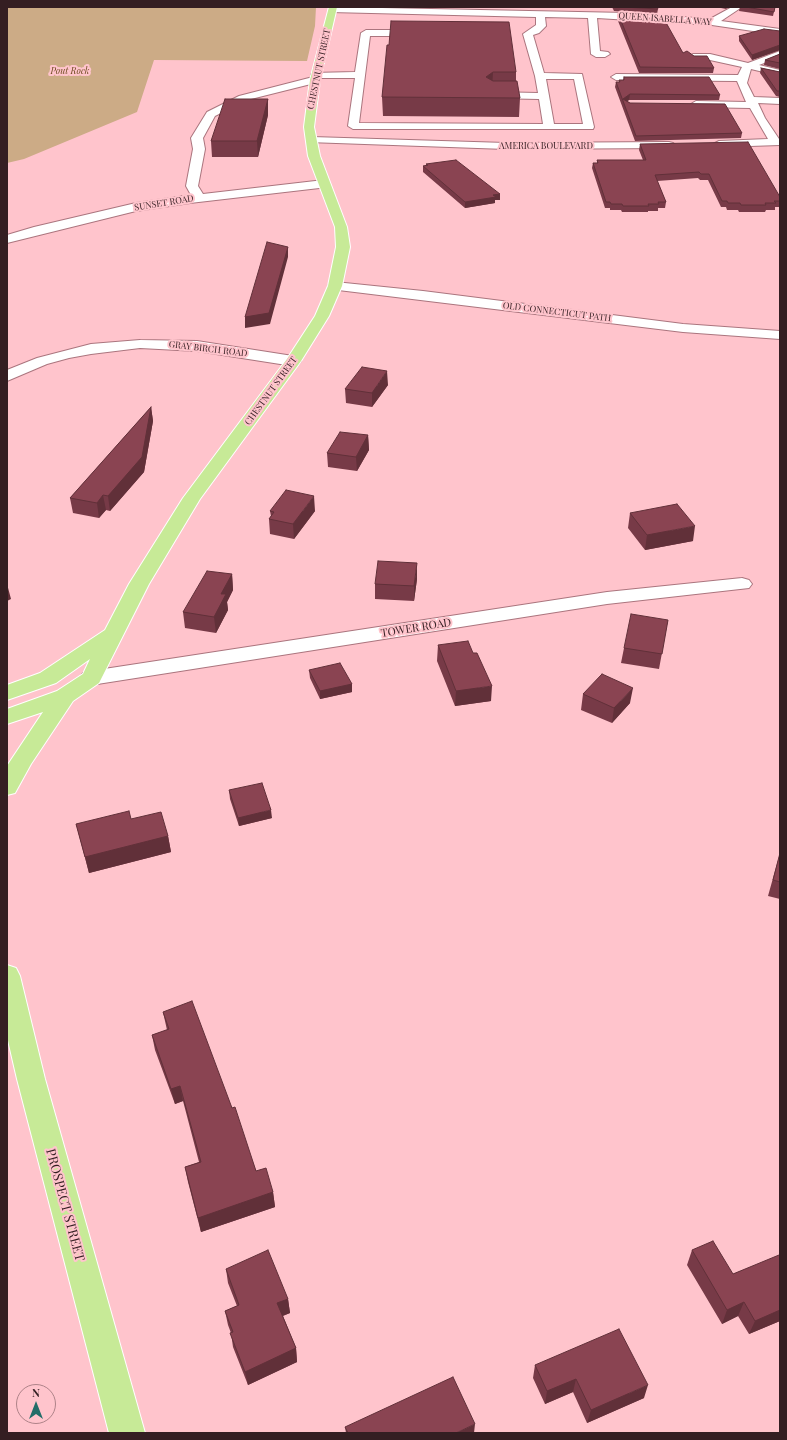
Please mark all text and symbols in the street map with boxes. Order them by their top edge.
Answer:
street label: QUEEN ISABELLA WAY [618,10,712,28]
street label: CHESTNUT STREET [305,28,333,110]
park label: Pout Rock [51,66,89,76]
street label: AMERICA BOULEVARD [499,141,593,151]
street label: SUNSET ROAD [134,193,194,213]
street label: OLD CONNECTICUT PATH [502,300,612,324]
street label: GRAY BIRCH ROAD [168,339,248,359]
street label: CHESTNUT STREET [243,355,299,427]
street label: TOWER ROAD [380,616,452,640]
street label: PROSPECT STREET [42,1147,88,1263]
north arrow [16,1384,56,1424]
text: N [32,1385,40,1400]

